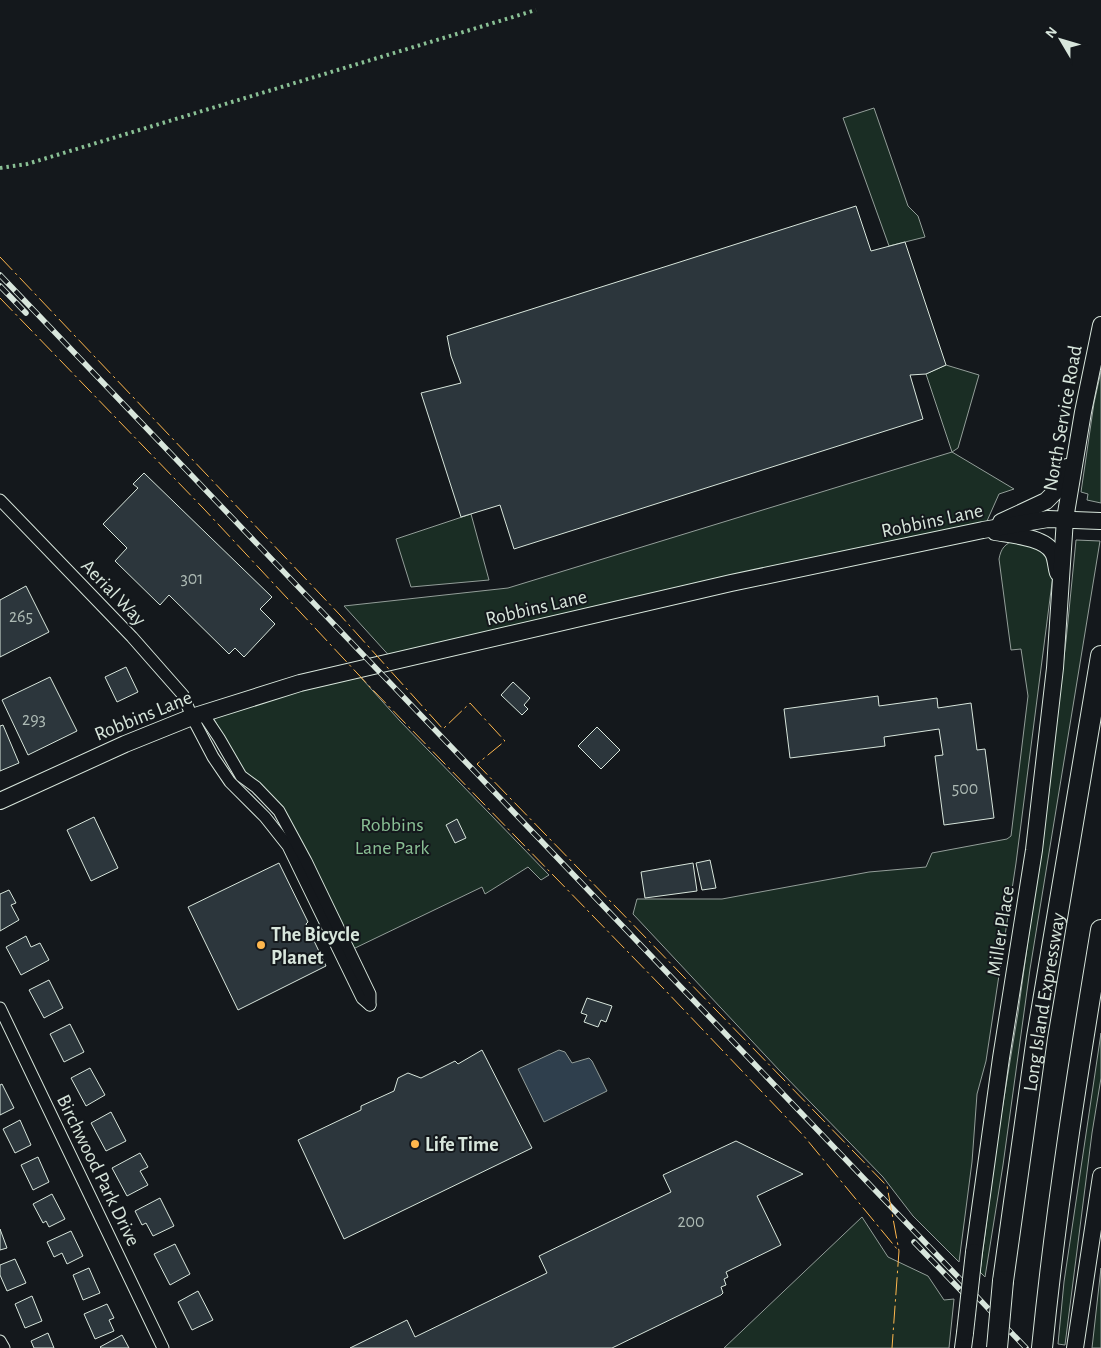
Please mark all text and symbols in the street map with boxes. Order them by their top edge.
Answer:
north arrow [1036,15,1086,65]
text: N [1043,24,1060,41]
street label: North Service Road [1040,344,1086,493]
street label: Robbins Lane [879,500,985,542]
street label: Aerial Way [77,556,150,630]
house number: 301 [180,570,204,588]
street label: Robbins Lane [484,587,589,629]
house number: 265 [9,608,33,626]
street label: Robbins Lane [92,687,195,745]
house number: 293 [22,711,46,729]
house number: 500 [952,780,978,798]
park label: Robbins Lane Park [355,815,429,858]
street label: Miller Place [984,885,1018,978]
street label: Long Island Expressway [1021,911,1069,1093]
place label: The Bicycle Planet [271,925,360,968]
marker: The Bicycle Planet [255,939,267,951]
street label: Birchwood Park Drive [53,1092,143,1249]
place label: Life Time [425,1135,499,1155]
marker: Life Time [409,1138,421,1150]
house number: 200 [677,1213,705,1231]

